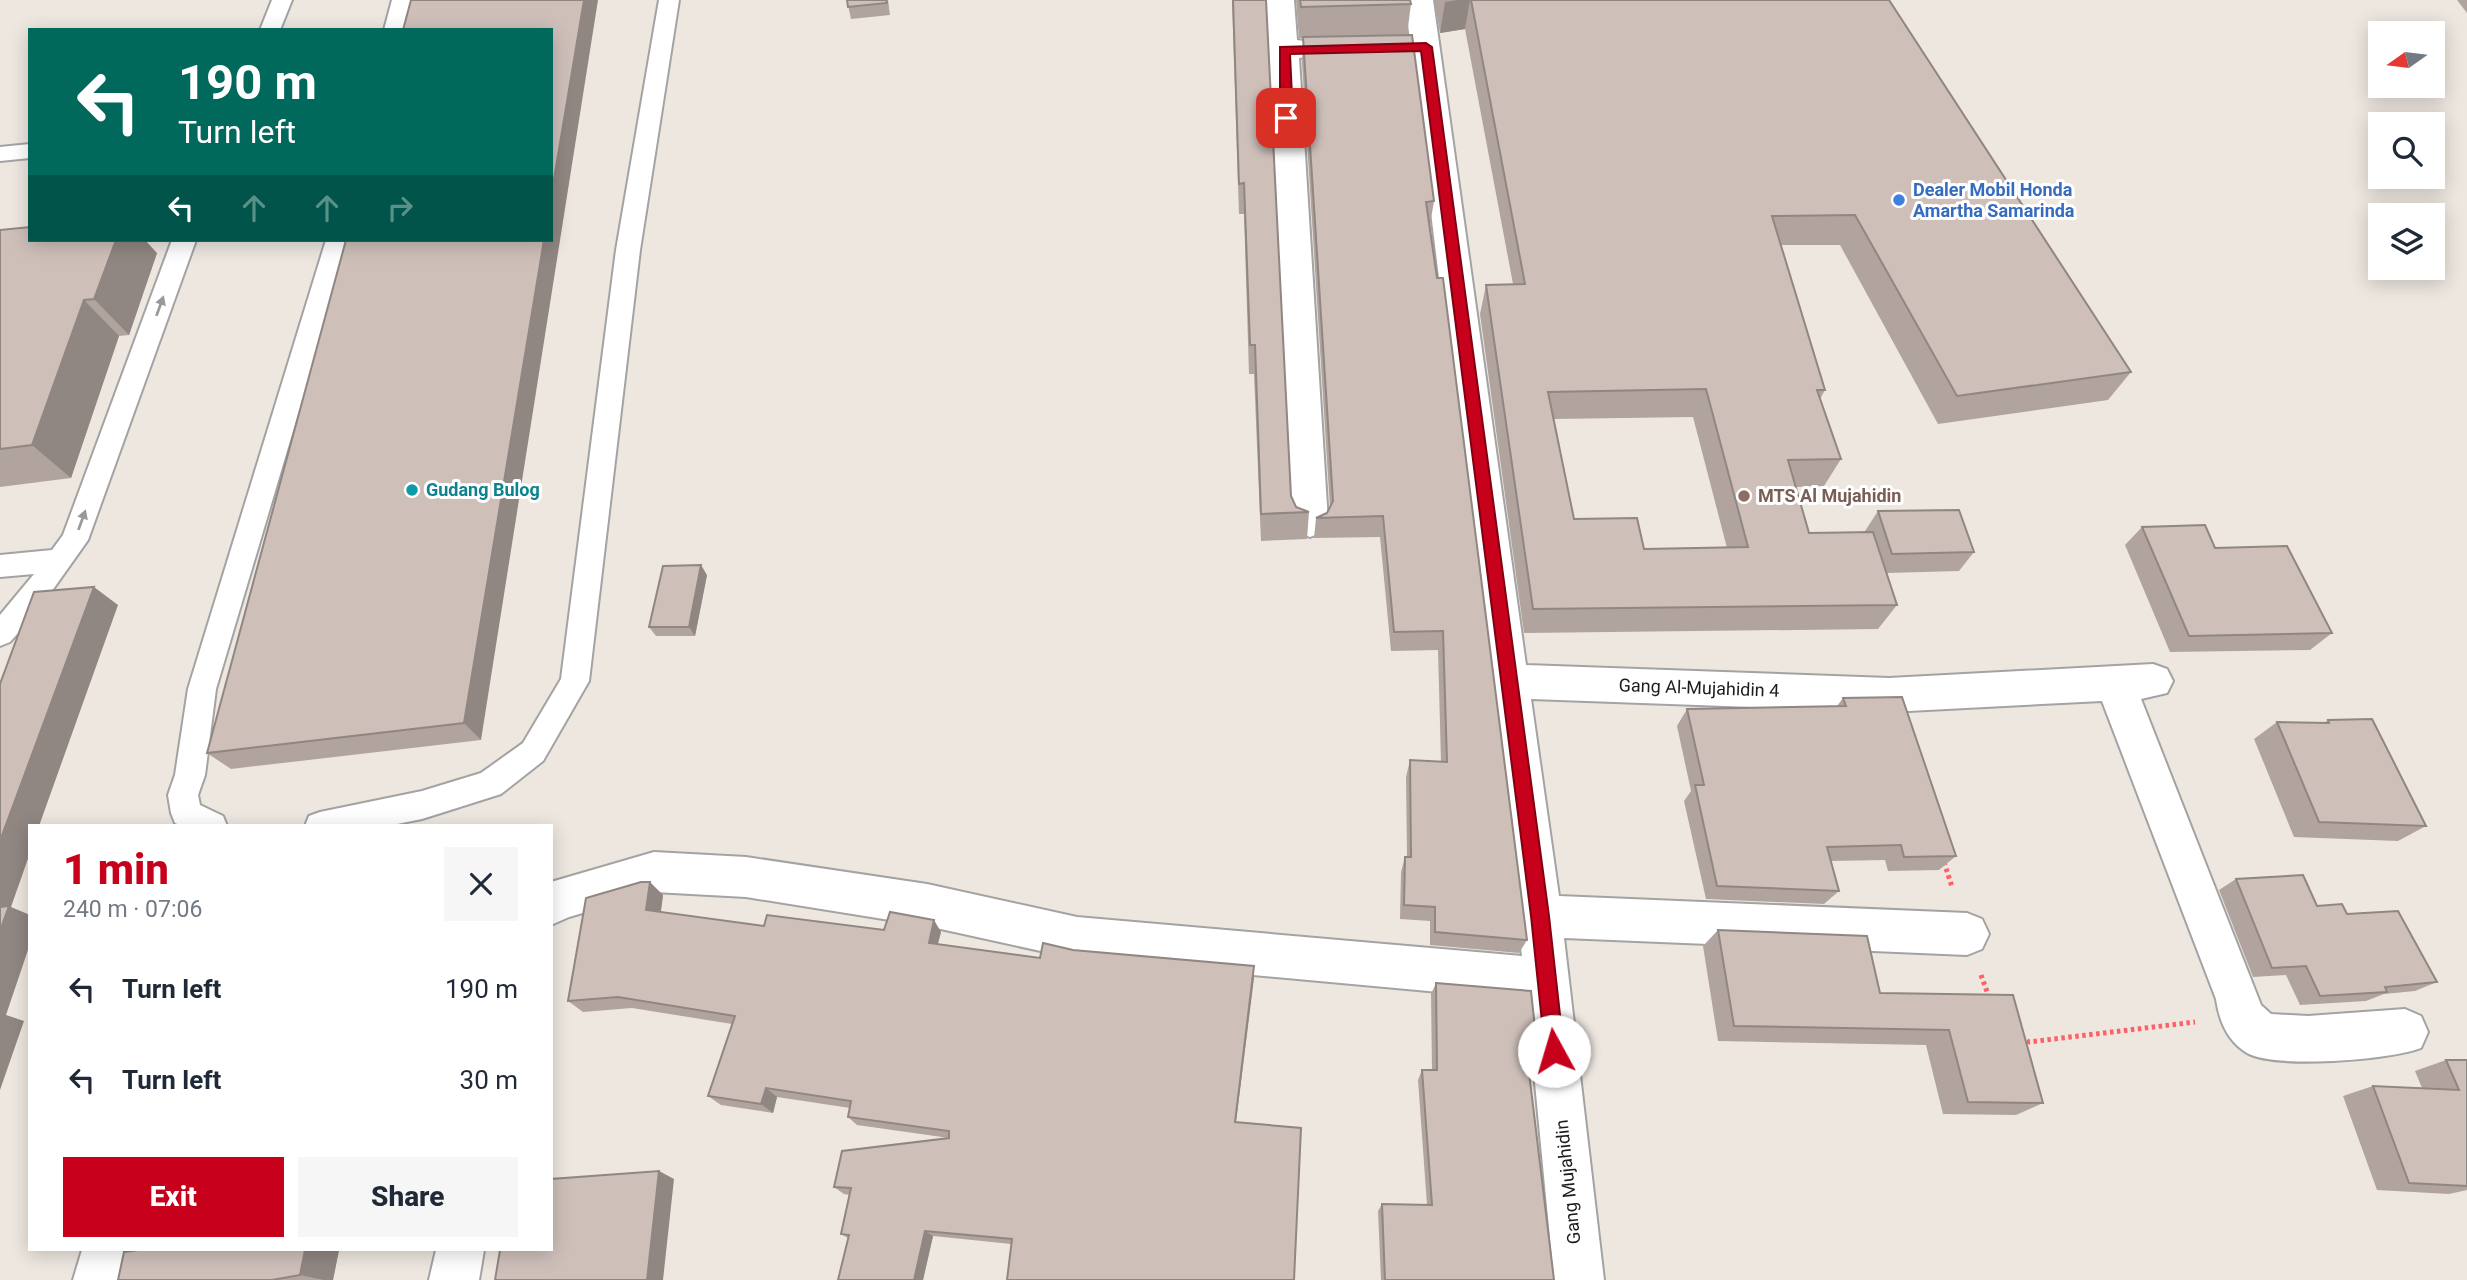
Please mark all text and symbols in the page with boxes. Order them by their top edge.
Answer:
north arrow [2368,21,2445,98]
map controls [2368,21,2445,280]
text: 190 m [178,54,317,111]
icon: left [63,56,154,147]
pin [1256,88,1316,148]
icon: arrive [1267,99,1305,137]
button: search [2368,112,2445,189]
text: Turn left [178,113,296,151]
place label: Dealer Mobil Honda Amartha Samarinda [1913,179,2075,221]
icon: left [162,189,200,227]
icon: ahead [235,189,273,227]
icon: ahead [308,189,346,227]
icon: right [381,189,419,227]
marker: Dealer Mobil Honda Amartha Samarinda [1891,192,1907,208]
button: layers [2368,203,2445,280]
one-way arrow [155,295,166,316]
place label: Gudang Bulog [426,479,540,500]
marker: Gudang Bulog [404,482,420,498]
place label: MTS Al Mujahidin [1758,485,1901,506]
marker: MTS Al Mujahidin [1736,488,1752,504]
one-way arrow [77,509,88,530]
street label: Gang Al-Mujahidin 4 [1618,674,1780,701]
text: 1 min [63,845,169,894]
button: close [444,847,518,921]
text: 240 m · 07:06 [63,896,202,923]
icon: left [63,970,101,1008]
text: Turn left [122,974,221,1004]
text: 190 m [445,974,518,1004]
position arrow [1517,1014,1591,1088]
icon: left [63,1061,101,1099]
text: Turn left [122,1065,221,1095]
text: 30 m [460,1065,518,1095]
street label: Gang Mujahidin [1551,1119,1584,1245]
button: Exit [63,1157,284,1237]
button: Share [298,1157,518,1237]

